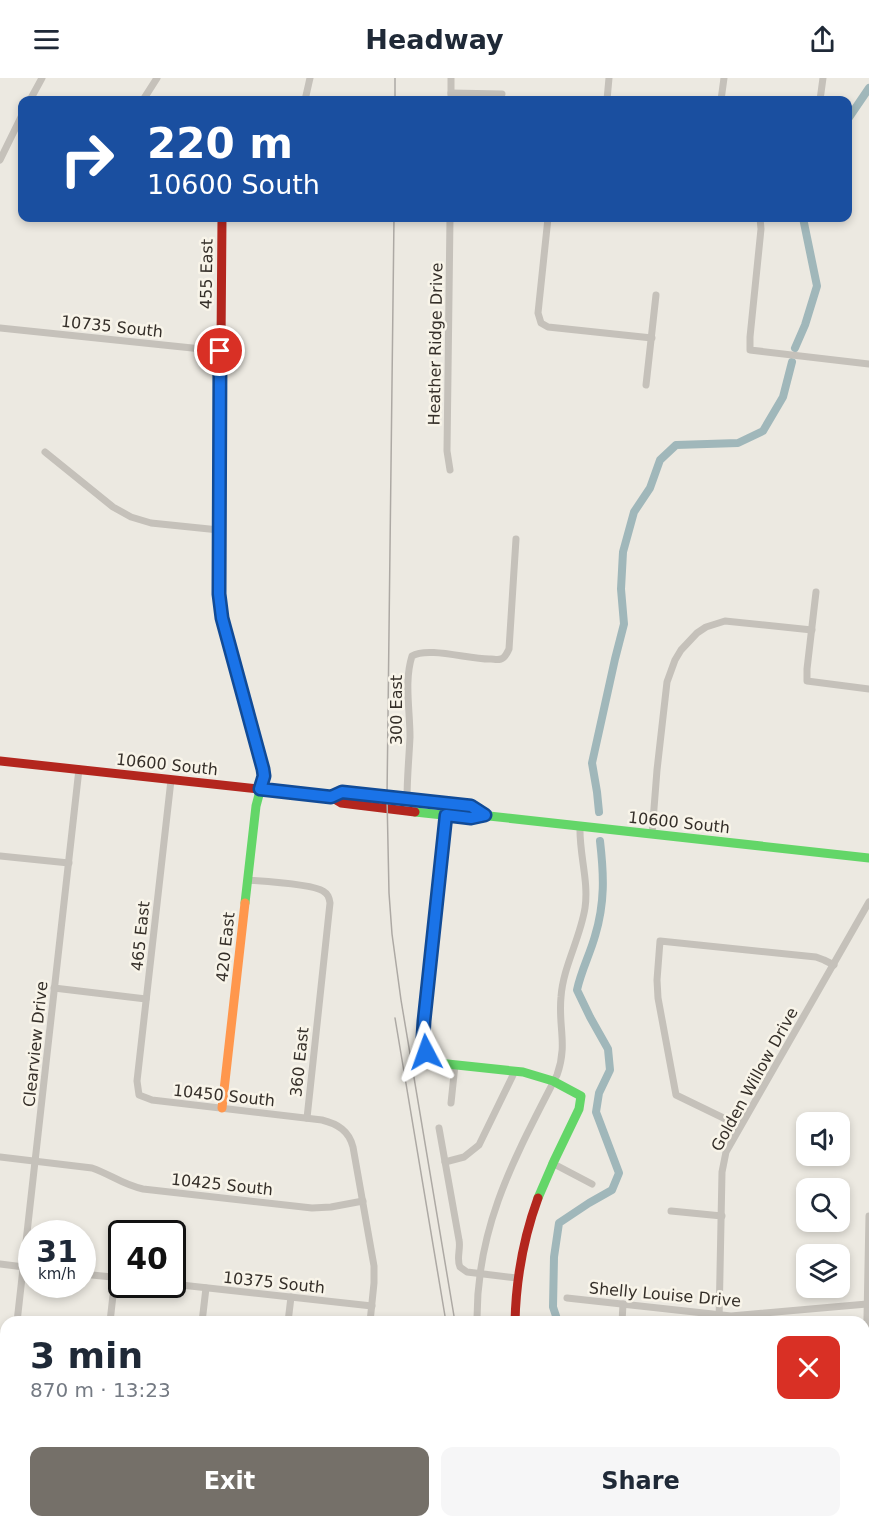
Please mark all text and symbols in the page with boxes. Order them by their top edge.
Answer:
icon: menu [30,23,63,56]
icon: share [806,23,839,56]
text: Headway [365,24,504,55]
text: 220 m [147,119,293,168]
icon: right [48,120,126,198]
text: 10600 South [147,169,320,200]
street label: 455 East [196,239,217,309]
street label: Heather Ridge Drive [425,262,446,426]
street label: 10735 South [60,312,164,341]
pin [194,325,245,376]
icon: arrive [203,334,236,367]
street label: 300 East [387,675,406,745]
street label: 10600 South [115,750,219,779]
street label: 10600 South [627,808,731,837]
street label: 465 East [127,900,154,972]
street label: 420 East [212,911,239,983]
street label: Clearview Drive [19,980,52,1108]
street label: Golden Willow Drive [707,1004,802,1154]
position arrow [394,1020,458,1084]
street label: 360 East [286,1026,313,1098]
street label: 10450 South [172,1081,276,1110]
map controls [796,1112,850,1298]
button: sound [796,1112,850,1166]
street label: 10425 South [170,1170,274,1199]
button: search [796,1178,850,1232]
speed limit sign: 40 [108,1220,186,1298]
text: 31 [36,1234,78,1269]
button: layers [796,1244,850,1298]
text: km/h [38,1265,76,1283]
street label: 10375 South [222,1268,326,1297]
street label: Shelly Louise Drive [588,1278,742,1311]
text: 3 min [30,1335,143,1376]
button: close [777,1336,840,1399]
text: 870 m · 13:23 [30,1378,171,1402]
button: Exit [30,1447,429,1516]
button: Share [441,1447,840,1516]

